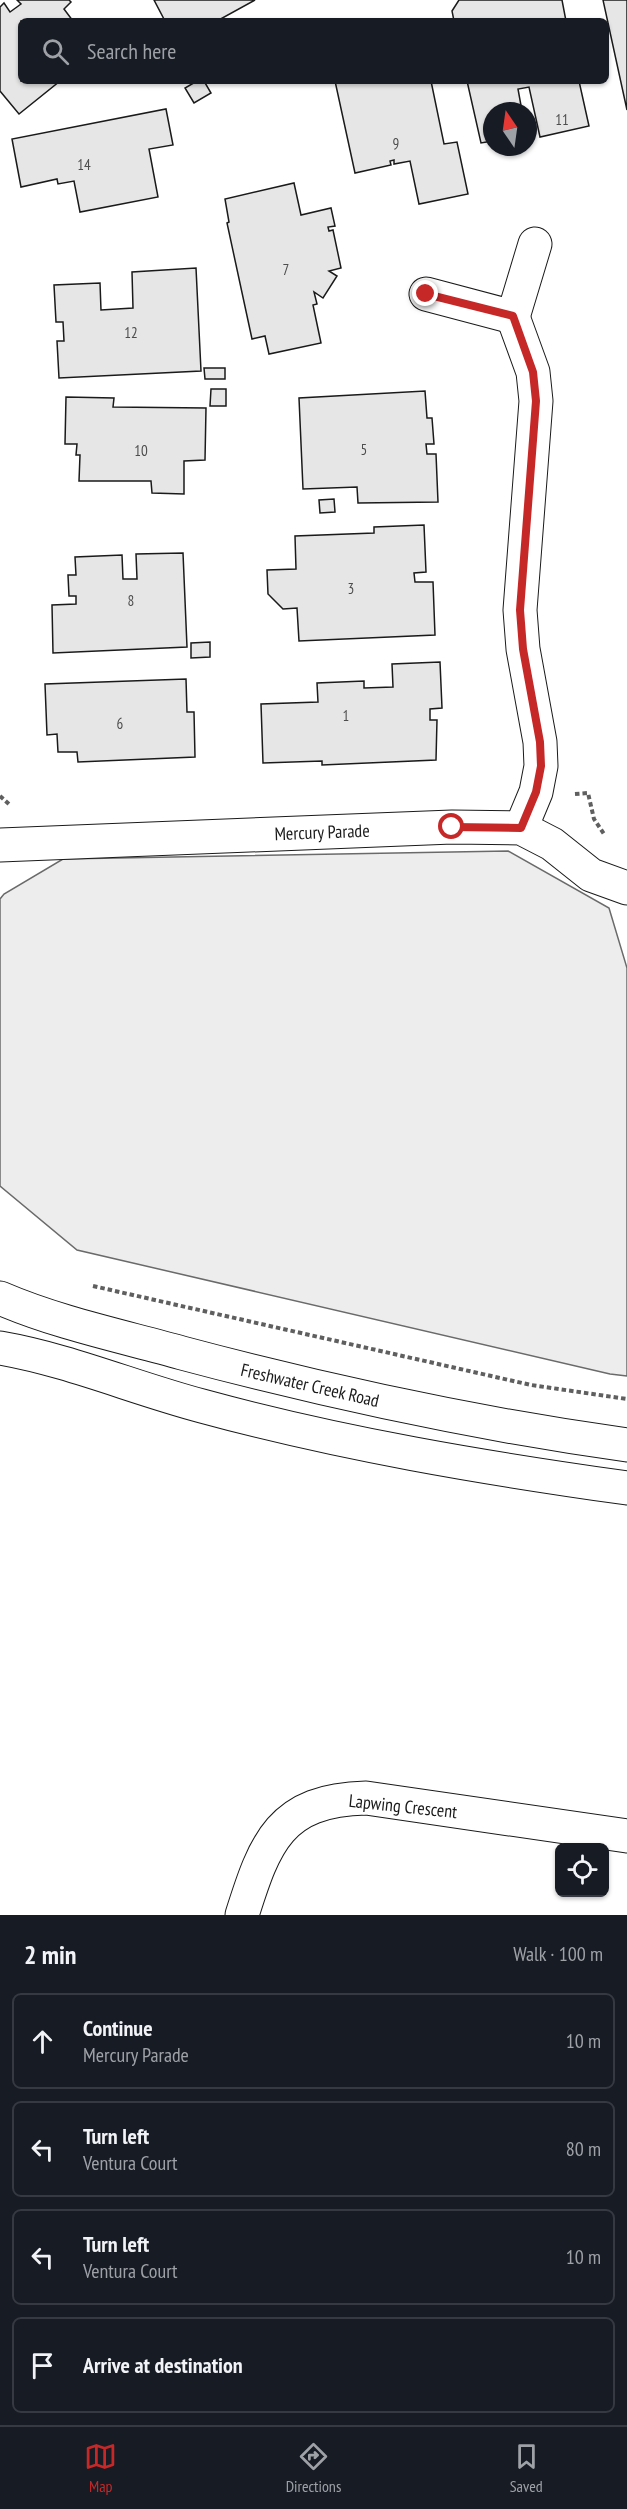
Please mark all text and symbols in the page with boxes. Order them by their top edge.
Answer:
search box [18,18,609,84]
icon: search [39,35,72,68]
text: Search here [87,37,176,65]
north arrow [483,102,537,156]
house number: 11 [555,110,569,129]
house number: 9 [393,134,399,153]
house number: 14 [77,155,91,174]
house number: 7 [283,260,289,279]
route end [412,280,438,306]
house number: 12 [124,323,138,342]
house number: 5 [361,440,367,459]
house number: 10 [134,441,148,460]
house number: 3 [348,579,354,598]
house number: 8 [128,591,134,610]
house number: 1 [343,706,349,725]
house number: 6 [117,714,124,733]
route start [438,813,464,839]
street label: Mercury Parade [274,819,370,845]
street label: Freshwater Creek Road [239,1358,381,1412]
street label: Lapwing Crescent [348,1789,458,1823]
map controls [555,1843,609,1897]
button: locate [555,1843,609,1897]
text: 2 min [24,1938,77,1971]
text: Walk · 100 m [513,1941,603,1967]
text: Continue [83,2014,153,2042]
icon: ahead [26,2025,59,2058]
text: 10 m [566,2028,601,2054]
text: Mercury Parade [83,2042,189,2068]
text: Turn left [83,2122,149,2150]
icon: left [26,2133,59,2166]
text: 80 m [566,2136,601,2162]
text: Ventura Court [83,2150,178,2176]
text: Turn left [83,2230,149,2258]
icon: left [26,2241,59,2274]
text: 10 m [566,2244,601,2270]
text: Ventura Court [83,2258,178,2284]
icon: arrive [26,2349,59,2382]
text: Arrive at destination [83,2351,243,2379]
tab: Map [84,2440,117,2496]
tab: Directions [286,2440,341,2496]
tab: Saved [510,2440,543,2496]

